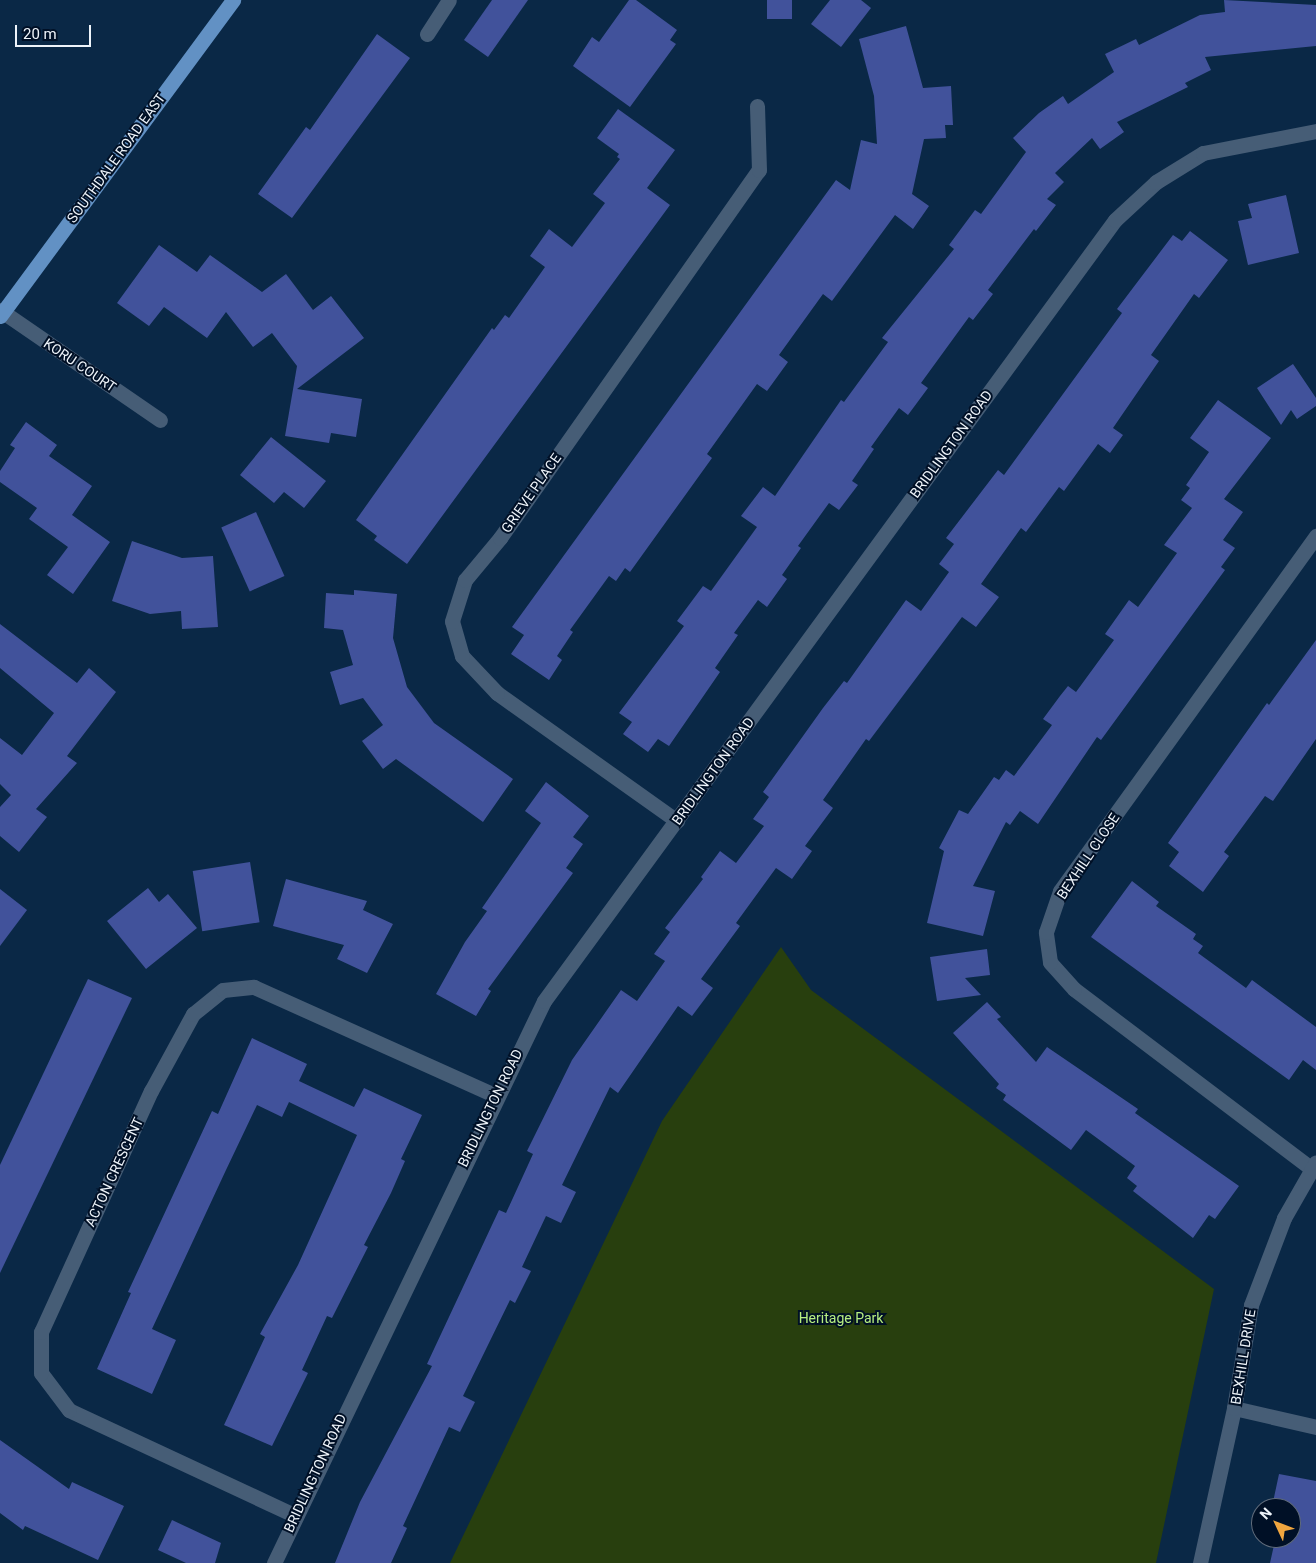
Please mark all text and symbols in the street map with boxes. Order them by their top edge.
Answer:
scale bar [18,15,94,47]
text: 20 m [23,25,57,43]
street label: SOUTHDALE ROAD EAST [63,90,169,226]
street label: KORU COURT [41,335,119,395]
street label: BRIDLINGTON ROAD [906,387,996,501]
street label: GRIEVE PLACE [497,450,565,536]
street label: BRIDLINGTON ROAD [668,714,758,828]
street label: BEXHILL CLOSE [1053,810,1123,902]
street label: BRIDLINGTON ROAD [454,1046,526,1170]
street label: ACTON CRESCENT [81,1115,147,1229]
street label: BEXHILL DRIVE [1227,1308,1259,1406]
park label: Heritage Park [799,1310,883,1326]
street label: BRIDLINGTON ROAD [280,1411,350,1535]
north arrow [1251,1498,1301,1548]
text: N [1257,1504,1275,1523]

